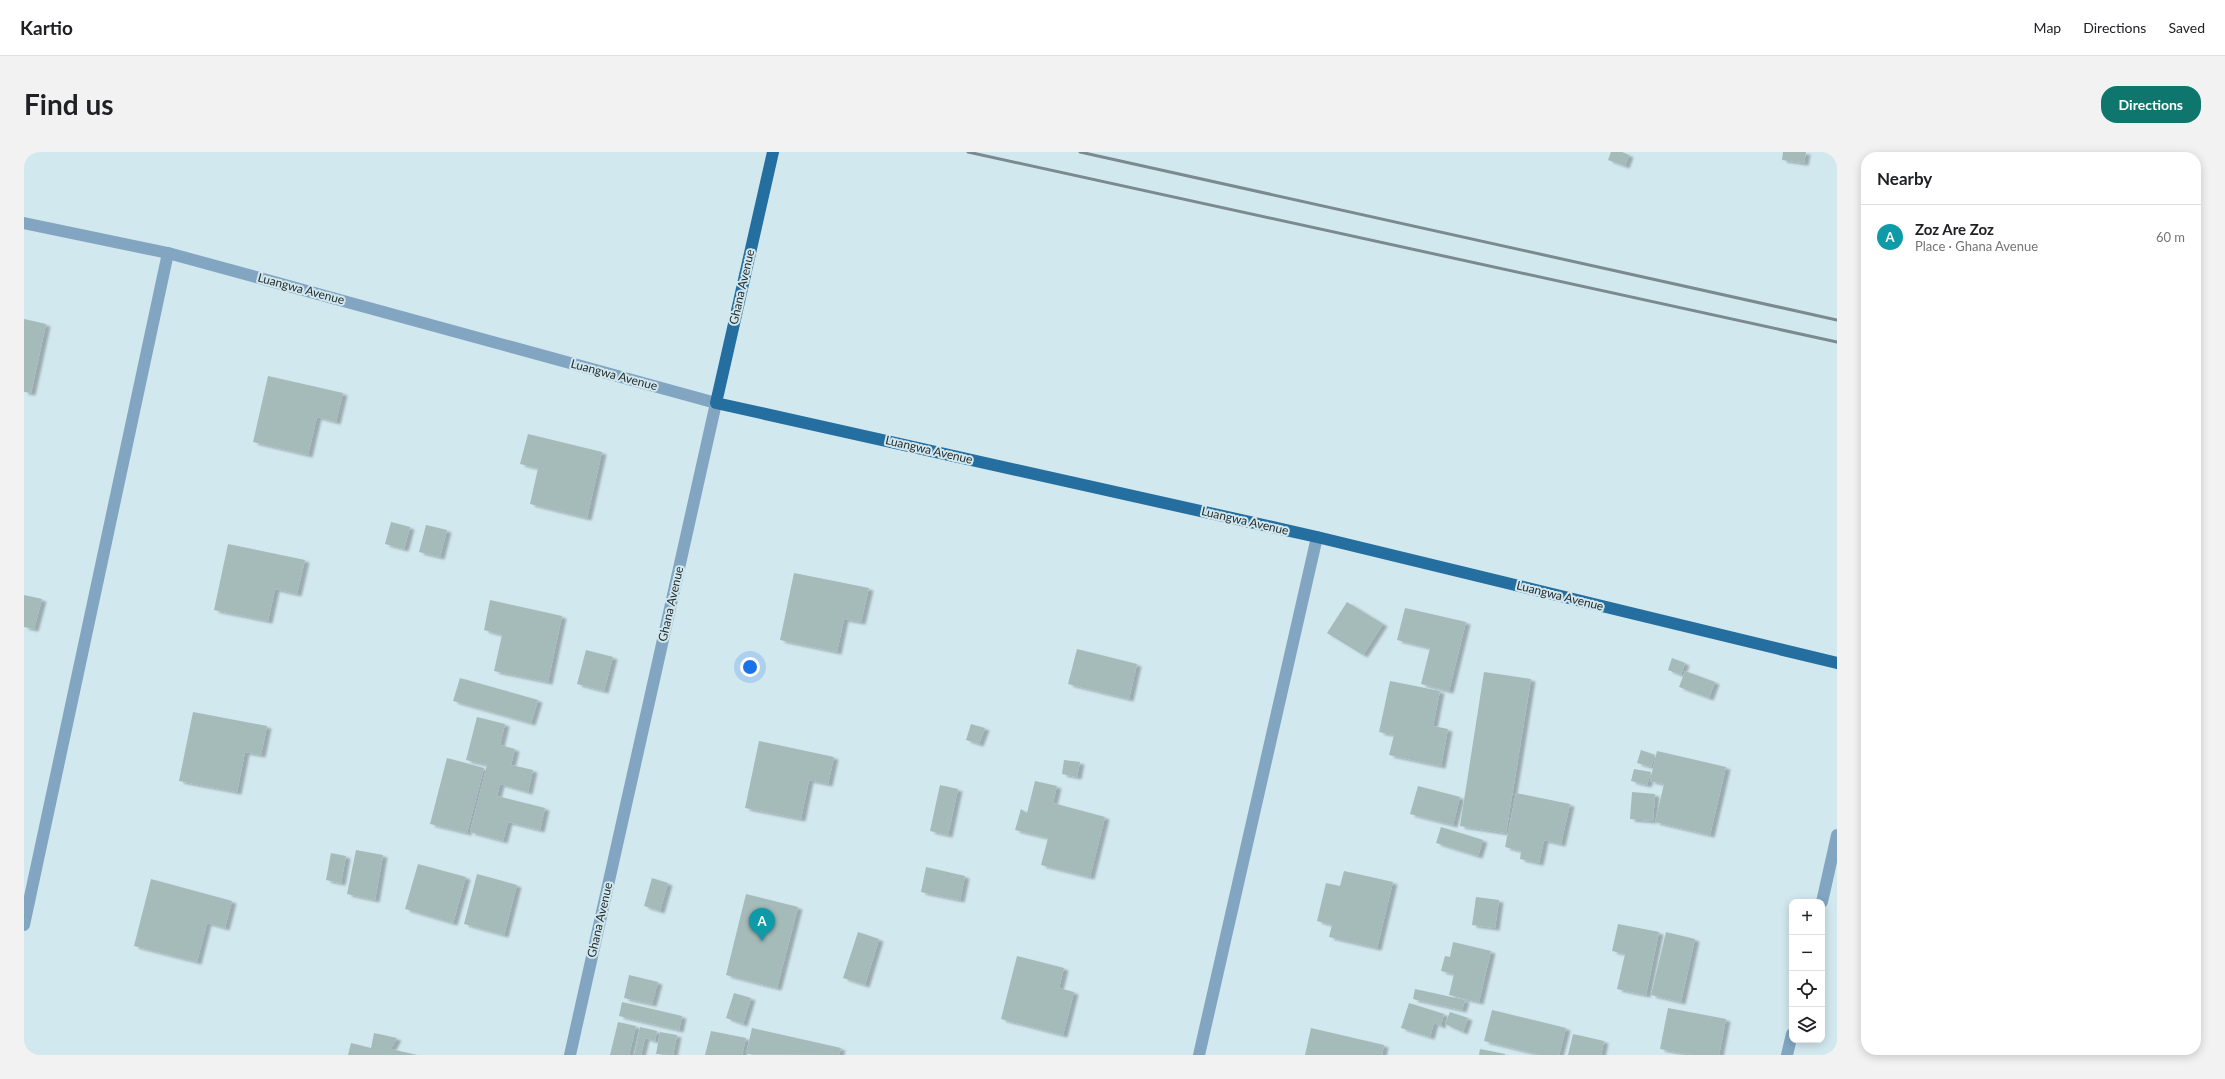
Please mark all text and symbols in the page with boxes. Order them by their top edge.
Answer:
text: Kartio [20,16,73,39]
text: Map [2034,19,2061,36]
text: Directions [2083,19,2146,36]
text: Saved [2168,19,2205,36]
button: Directions [2101,86,2201,123]
text: Find us [24,87,114,121]
text: Nearby [1877,168,1932,189]
text: Zoz Are Zoz [1915,220,1994,238]
text: A [1885,229,1895,245]
text: 60 m [2156,229,2185,245]
text: Place · Ghana Avenue [1915,238,2038,254]
street label: Ghana Avenue [726,248,757,326]
street label: Luangwa Avenue [256,270,346,307]
street label: Luangwa Avenue [569,356,659,393]
street label: Luangwa Avenue [884,432,974,467]
street label: Luangwa Avenue [1200,503,1290,538]
street label: Ghana Avenue [655,565,686,643]
street label: Luangwa Avenue [1515,577,1605,614]
your location [740,657,760,677]
street label: Ghana Avenue [584,881,615,959]
map controls [1789,899,1825,1043]
button: + [1789,899,1825,935]
pin: A [749,908,775,941]
button: − [1789,935,1825,971]
button: locate [1789,971,1825,1007]
button: layers [1789,1007,1825,1043]

